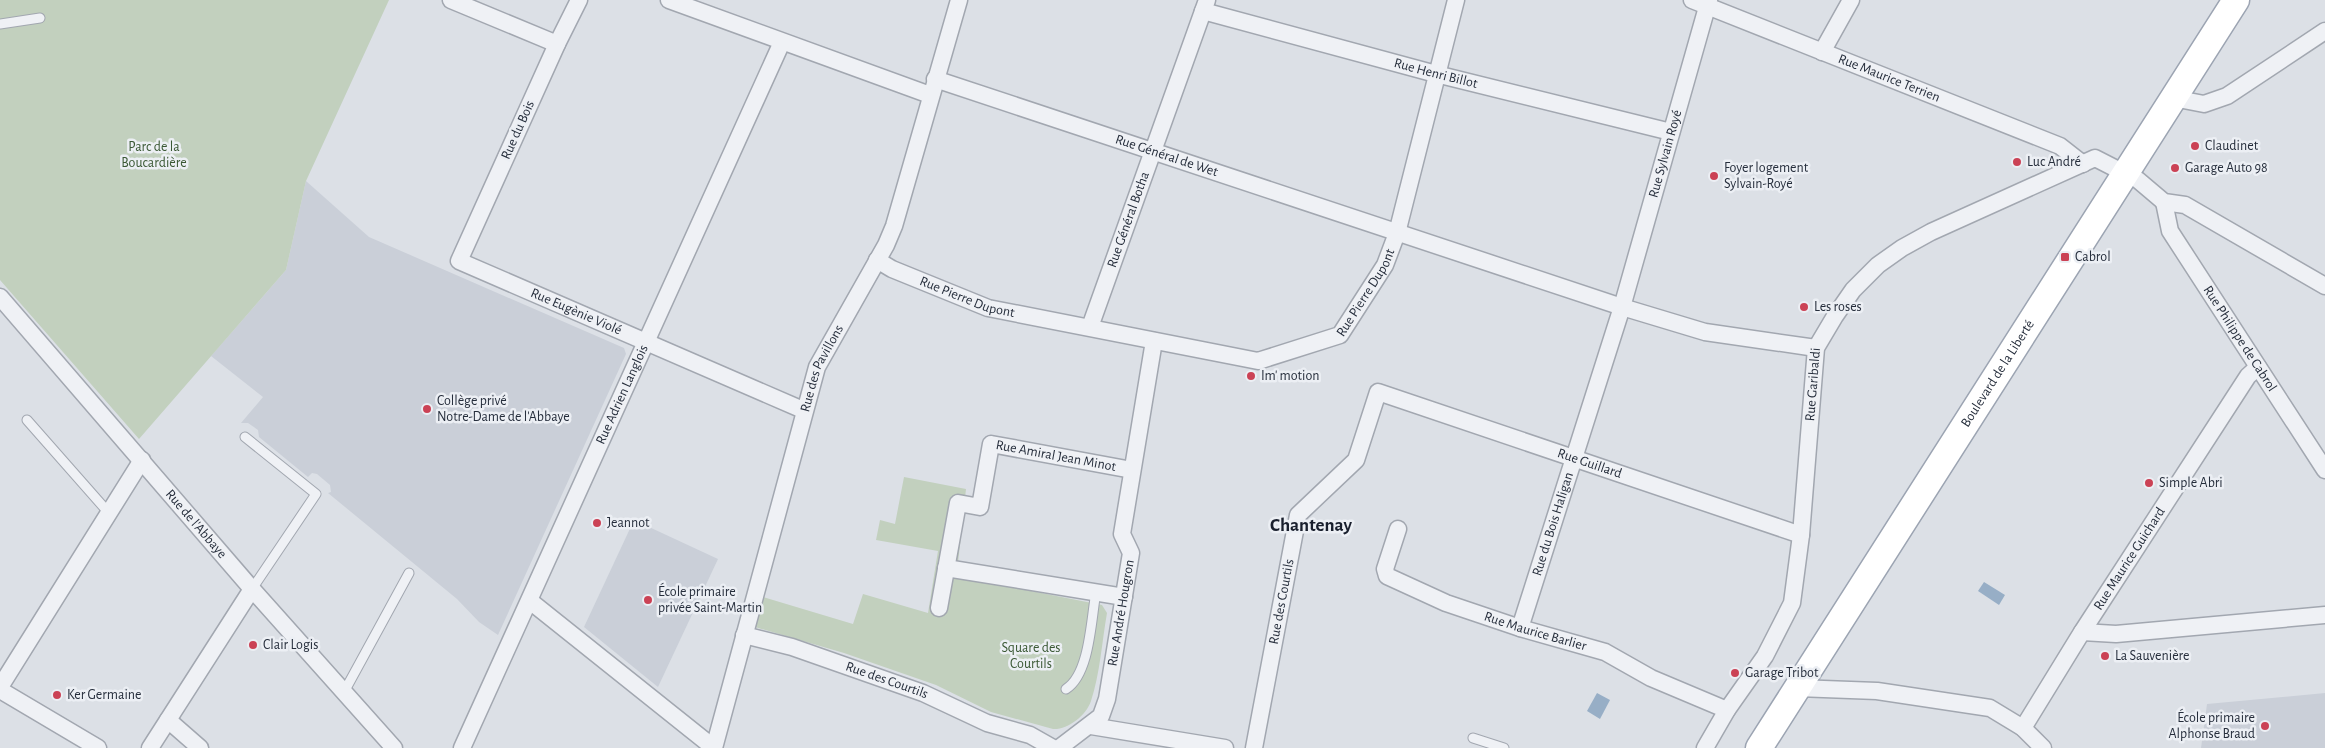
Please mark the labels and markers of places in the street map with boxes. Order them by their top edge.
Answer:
place label: Claudinet [2205,139,2259,153]
marker: Claudinet [2189,140,2201,152]
place label: Luc André [2027,155,2081,169]
marker: Luc André [2011,156,2023,168]
place label: Foyer logement Sylvain-Royé [1724,161,1809,191]
place label: Garage Auto 98 [2185,161,2268,175]
marker: Garage Auto 98 [2169,162,2181,174]
marker: Foyer logement Sylvain-Royé [1708,170,1720,182]
place label: Cabrol [2075,250,2111,264]
marker: Cabrol [2059,251,2071,263]
place label: Les roses [1814,300,1862,314]
marker: Les roses [1798,301,1810,313]
place label: Im' motion [1261,369,1319,383]
marker: Im' motion [1245,370,1257,382]
place label: Collège privé Notre-Dame de l'Abbaye [437,394,570,424]
marker: Collège privé Notre-Dame de l'Abbaye [421,403,433,415]
place label: Simple Abri [2159,476,2223,490]
marker: Simple Abri [2143,477,2155,489]
place label: Jeannot [607,516,650,530]
marker: Jeannot [591,517,603,529]
place label: École primaire privée Saint-Martin [658,582,762,615]
marker: École primaire privée Saint-Martin [642,594,654,606]
place label: Clair Logis [263,638,318,652]
marker: Clair Logis [247,639,259,651]
place label: La Sauvenière [2115,649,2190,663]
marker: La Sauvenière [2099,650,2111,662]
place label: Garage Tribot [1745,666,1819,680]
marker: Garage Tribot [1729,667,1741,679]
place label: Ker Germaine [67,688,141,702]
marker: Ker Germaine [51,689,63,701]
place label: École primaire Alphonse Braud [2169,708,2255,741]
marker: École primaire Alphonse Braud [2259,720,2271,732]

